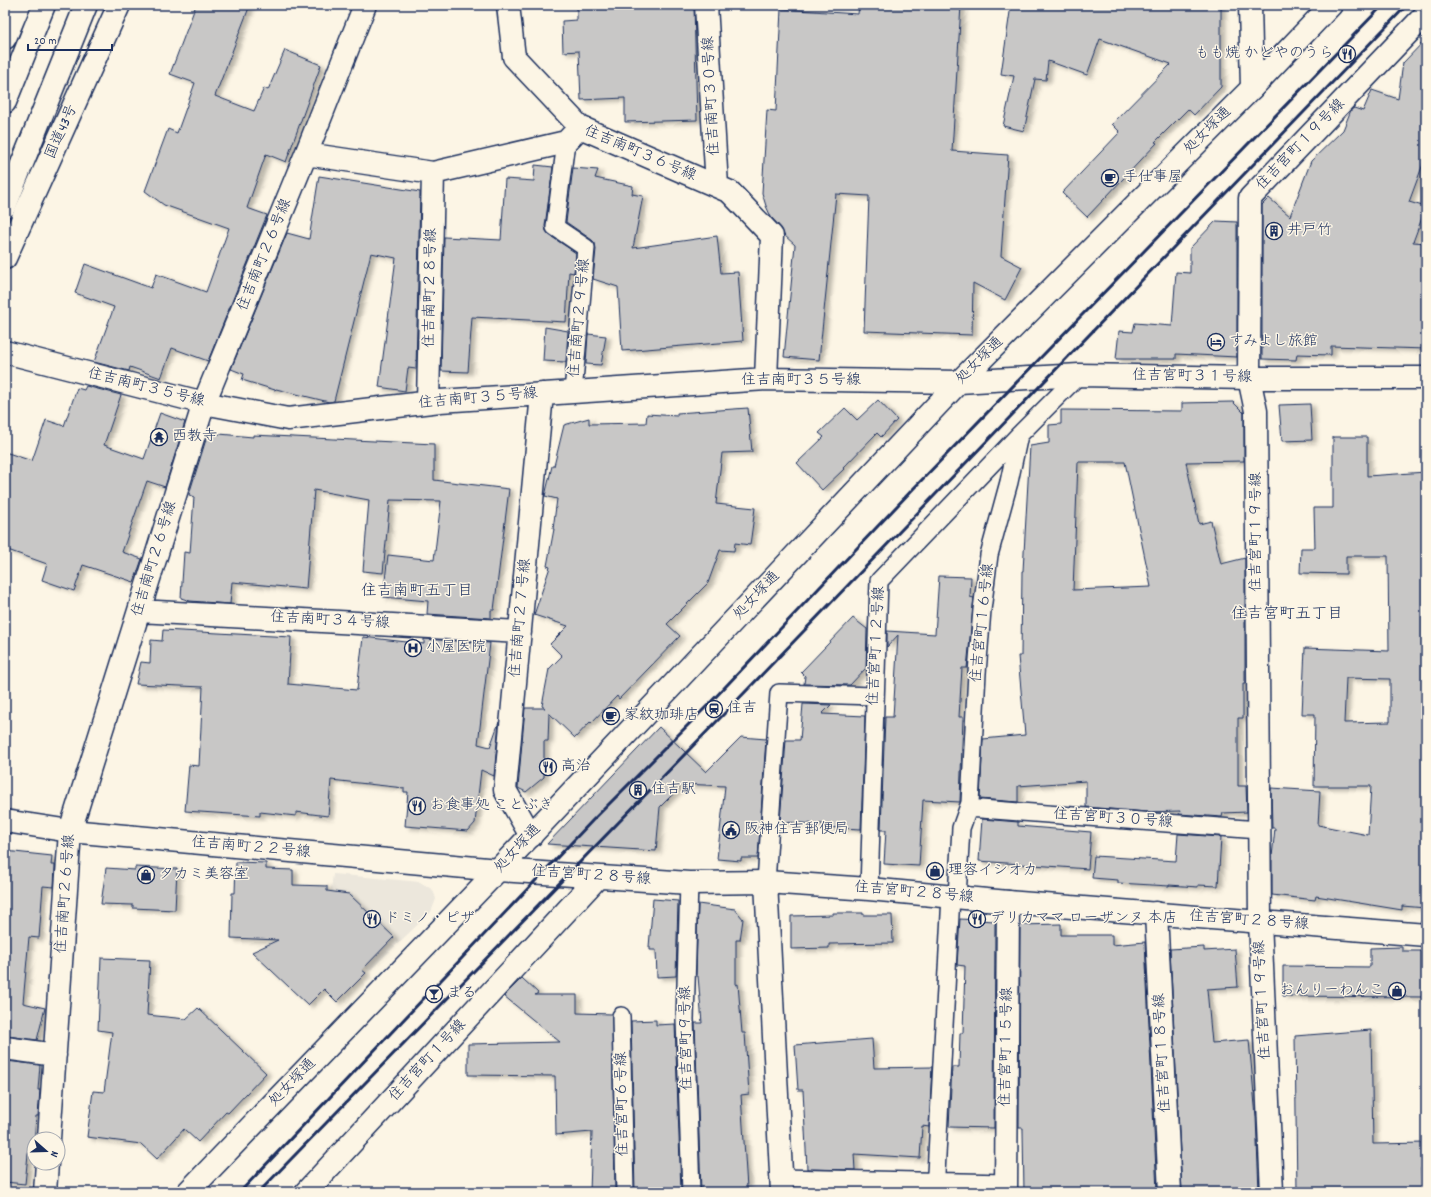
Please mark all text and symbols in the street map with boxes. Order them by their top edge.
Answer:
scale bar [28,26,112,52]
text: 20 m [34,33,57,50]
street label: 住吉南町３０号線 [698,35,726,157]
place label: もも焼 かどやのうら [1195,43,1334,65]
restaurant icon: もも焼 かどやのうら [1337,44,1357,64]
street label: 住吉宮町１９号線 [1251,94,1351,196]
street label: 国道43号 [40,101,84,163]
street label: 処女塚通 [1179,102,1237,160]
street label: 住吉南町３６号線 [580,120,700,188]
place label: 手仕事屋 [1123,167,1183,189]
cafe icon: 手仕事屋 [1100,168,1120,188]
street label: 住吉南町２６号線 [232,195,298,315]
place label: 井戸竹 [1287,220,1332,242]
building icon: 井戸竹 [1264,221,1284,241]
street label: 住吉南町２８号線 [419,228,443,348]
street label: 住吉南町２９号線 [564,257,596,379]
place label: すみよし旅館 [1229,331,1318,353]
street label: 処女塚通 [951,332,1009,390]
hotel icon: すみよし旅館 [1206,332,1226,352]
street label: 住吉南町３５号線 [85,363,207,413]
street label: 住吉宮町３１号線 [1132,365,1252,389]
street label: 住吉南町３５号線 [741,370,861,392]
street label: 住吉南町３５号線 [417,383,539,415]
place label: 西教寺 [172,426,217,448]
temple icon: 西教寺 [149,427,169,447]
street label: 住吉宮町１９号線 [1246,472,1268,592]
street label: 住吉南町２６号線 [127,498,183,620]
street label: 住吉南町２７号線 [505,557,537,679]
street label: 住吉宮町１６号線 [966,562,1000,684]
street label: 処女塚通 [728,567,786,625]
district label: 住吉南町五丁目 [361,580,473,603]
street label: 住吉宮町１２号線 [863,585,891,707]
district label: 住吉宮町五丁目 [1231,603,1343,626]
street label: 住吉南町３４号線 [269,607,391,635]
place label: 小屋医院 [426,637,486,659]
hospital icon: 小屋医院 [403,638,423,658]
place label: 住吉 [727,698,757,720]
station icon: 住吉 [704,699,724,719]
place label: 家紋珈琲店 [624,705,699,727]
cafe icon: 家紋珈琲店 [601,706,621,726]
place label: 高治 [561,756,591,778]
restaurant icon: 高治 [538,757,558,777]
place label: 住吉駅 [651,779,696,801]
building icon: 住吉駅 [628,780,648,800]
place label: お食事処 ことぶき [430,795,553,817]
restaurant icon: お食事処 ことぶき [407,796,427,816]
street label: 住吉宮町３０号線 [1052,804,1174,834]
place label: 阪神住吉郵便局 [744,819,849,841]
street label: 処女塚通 [489,820,547,878]
public building icon: 阪神住吉郵便局 [721,820,741,840]
street label: 住吉南町２２号線 [190,832,312,864]
street label: 住吉南町２６号線 [51,833,81,955]
place label: 理容イシオカ [948,860,1037,882]
street label: 住吉宮町２８号線 [530,861,652,891]
shop icon: 理容イシオカ [925,861,945,881]
place label: タカミ美容室 [159,864,249,886]
shop icon: タカミ美容室 [136,865,156,885]
street label: 住吉宮町２８号線 [853,877,975,909]
street label: 住吉宮町２８号線 [1188,906,1310,936]
place label: ドミノ・ピザ [385,908,475,930]
place label: デリカママ ローザンヌ 本店 [990,908,1177,930]
restaurant icon: ドミノ・ピザ [362,909,382,929]
restaurant icon: デリカママ ローザンヌ 本店 [967,909,987,929]
street label: 住吉宮町１９号線 [1249,939,1277,1061]
place label: おんりーわんこ [1280,980,1384,1002]
shop icon: おんりーわんこ [1387,981,1407,1001]
place label: まる [447,983,477,1005]
bar icon: まる [424,984,444,1004]
street label: 住吉宮町９号線 [675,985,699,1091]
street label: 住吉宮町１５号線 [995,987,1019,1107]
street label: 住吉宮町１８号線 [1149,992,1177,1114]
street label: 住吉宮町１号線 [384,1015,472,1107]
street label: 住吉宮町６号線 [611,1051,635,1157]
street label: 処女塚通 [264,1054,322,1112]
north arrow [26,1131,66,1171]
text: N [45,1148,62,1160]

